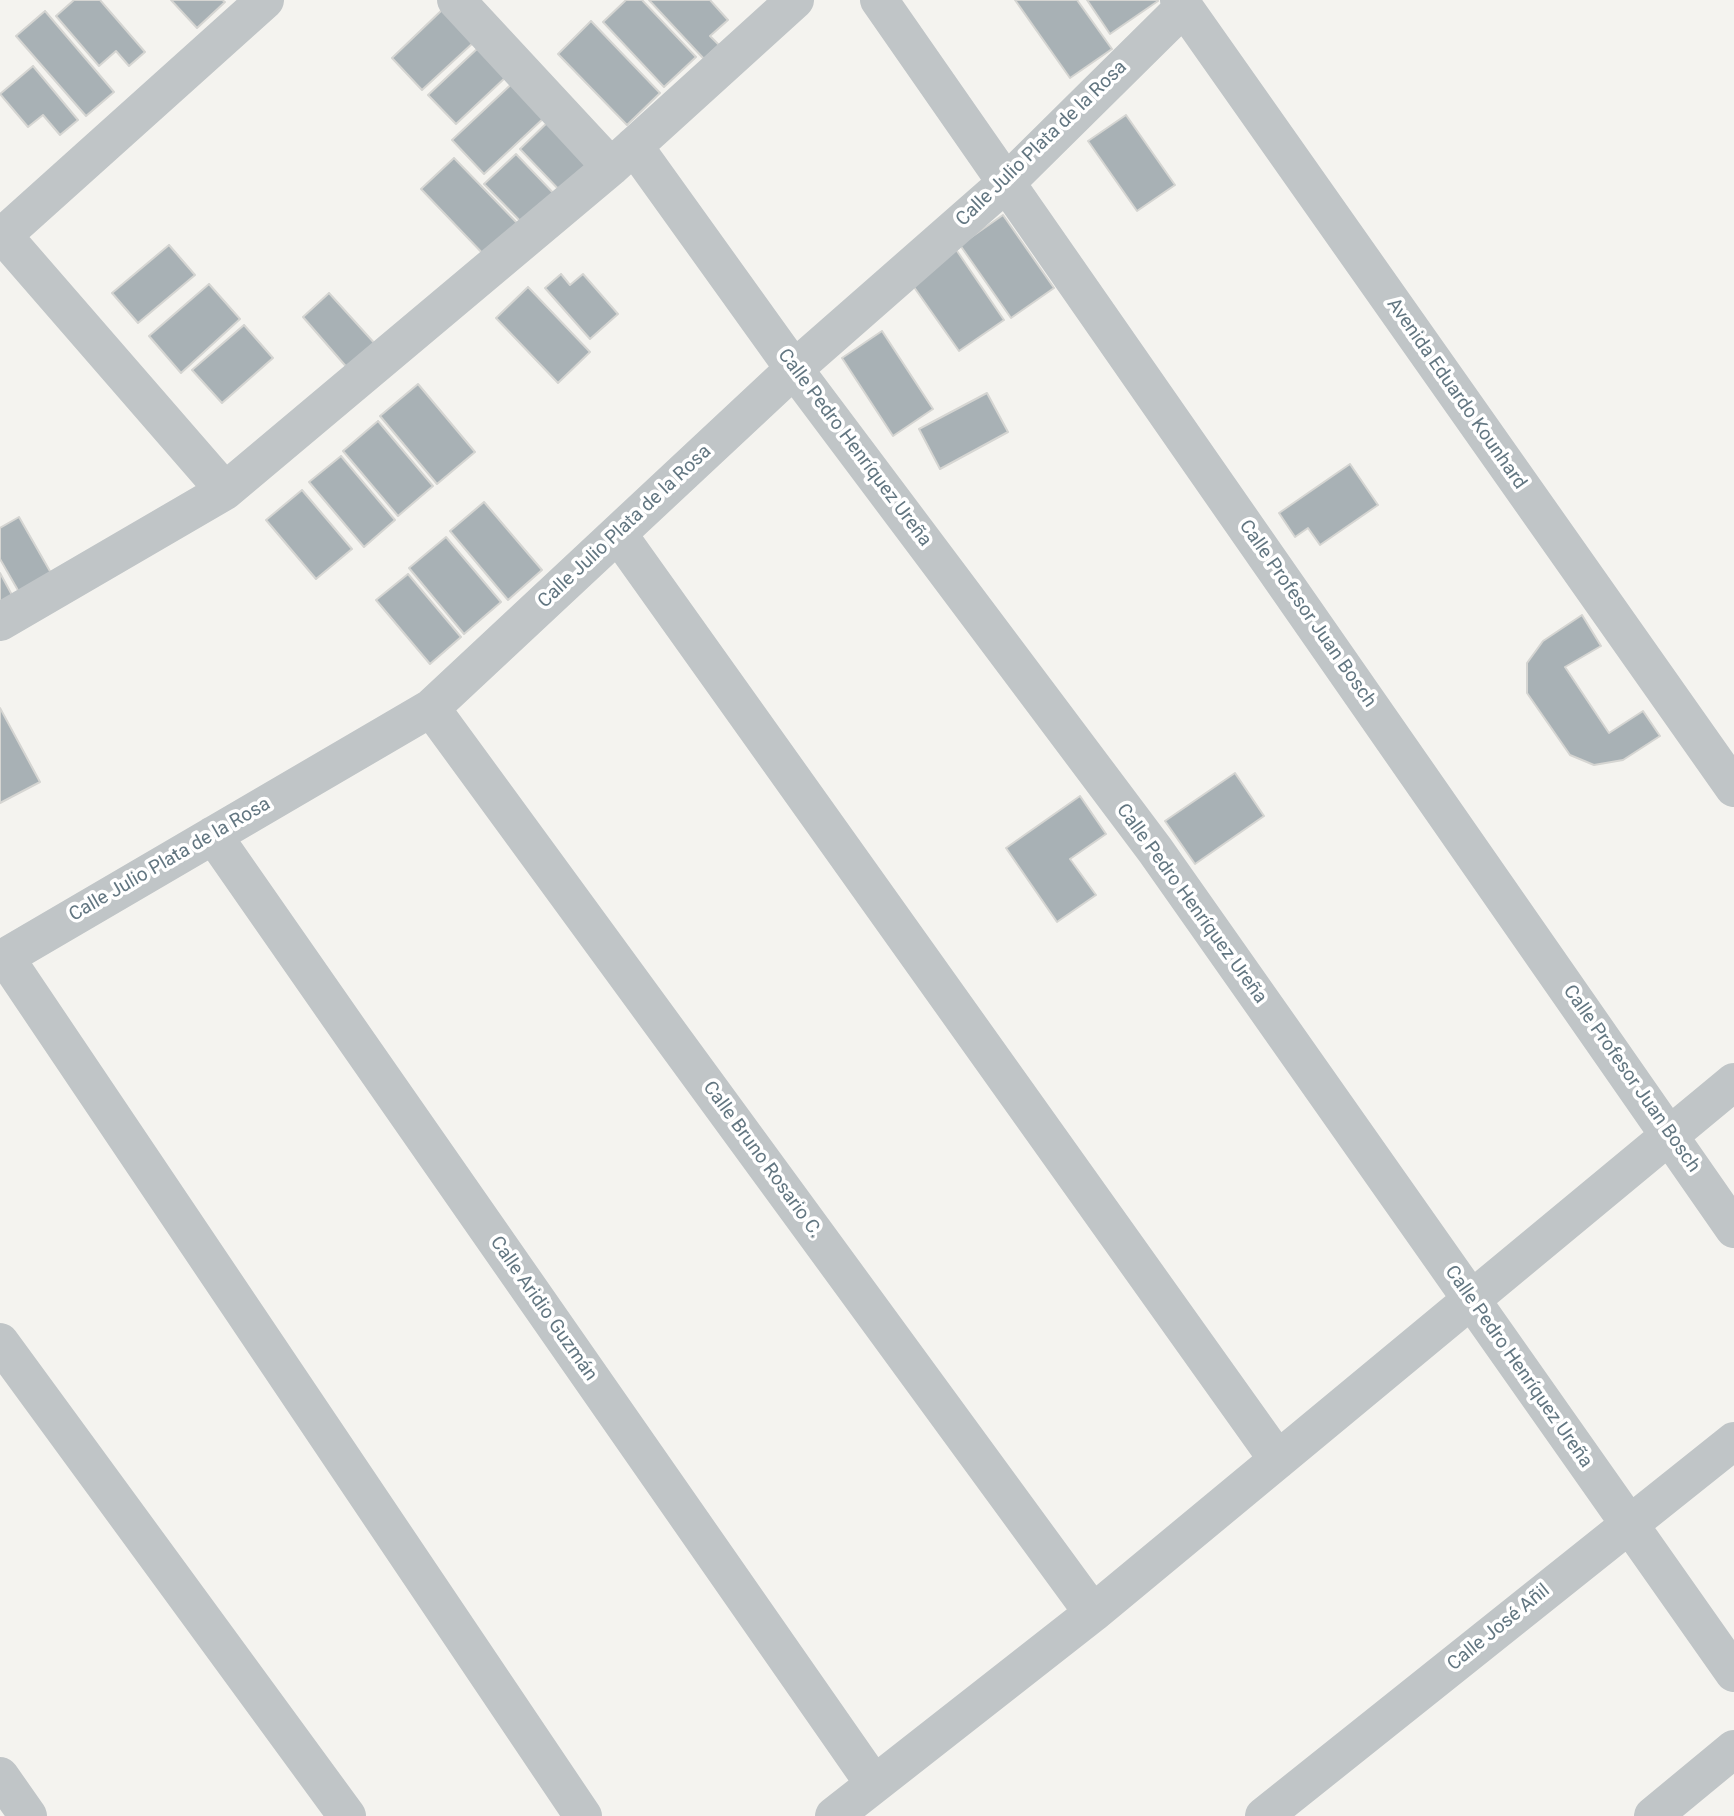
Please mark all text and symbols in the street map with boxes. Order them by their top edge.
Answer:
street label: Calle Julio Plata de la Rosa [952,56,1132,232]
street label: Avenida Eduardo Kounhard [1381,294,1531,494]
street label: Calle Pedro Henríquez Ureña [772,345,936,551]
street label: Calle Julio Plata de la Rosa [534,441,716,613]
street label: Calle Profesor Juan Bosch [1234,516,1380,712]
street label: Calle Julio Plata de la Rosa [65,793,275,927]
street label: Calle Pedro Henríquez Ureña [1111,800,1271,1008]
street label: Calle Profesor Juan Bosch [1558,981,1704,1177]
street label: Calle Bruno Rosario C. [697,1077,827,1243]
street label: Calle Aridio Guzmán [485,1232,601,1386]
street label: Calle Pedro Henríquez Ureña [1439,1262,1597,1472]
street label: Calle José Añil [1443,1580,1555,1676]

